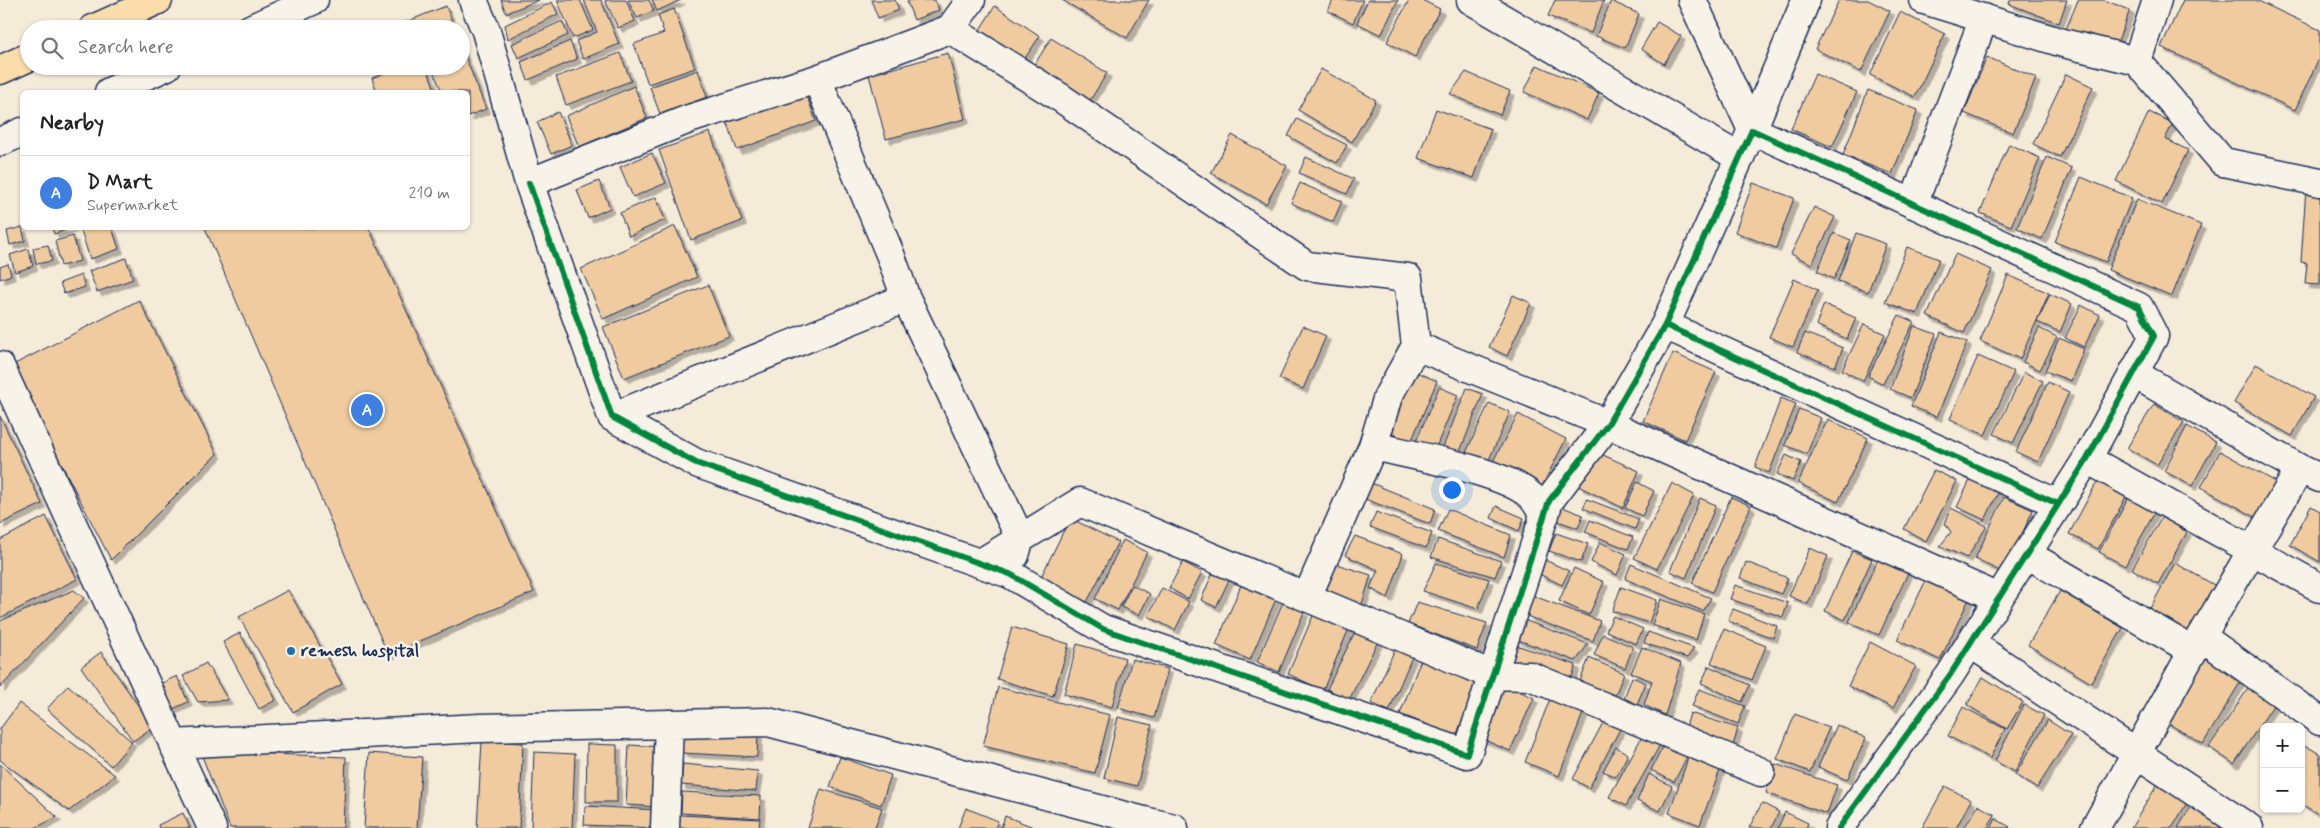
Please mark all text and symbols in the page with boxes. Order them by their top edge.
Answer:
search box [20,20,470,75]
icon: search [38,34,66,62]
text: Search here [78,35,174,60]
text: Nearby [40,109,104,137]
text: D Mart [87,170,153,195]
text: A [51,183,61,204]
text: 210 m [409,183,450,204]
text: Supermarket [87,195,178,216]
pin: A [351,391,383,429]
your location [1439,477,1465,503]
place label: remesh hospital [301,639,419,663]
marker: remesh hospital [285,645,297,657]
map controls [2260,723,2305,813]
button: + [2260,723,2305,768]
button: − [2260,768,2305,813]

